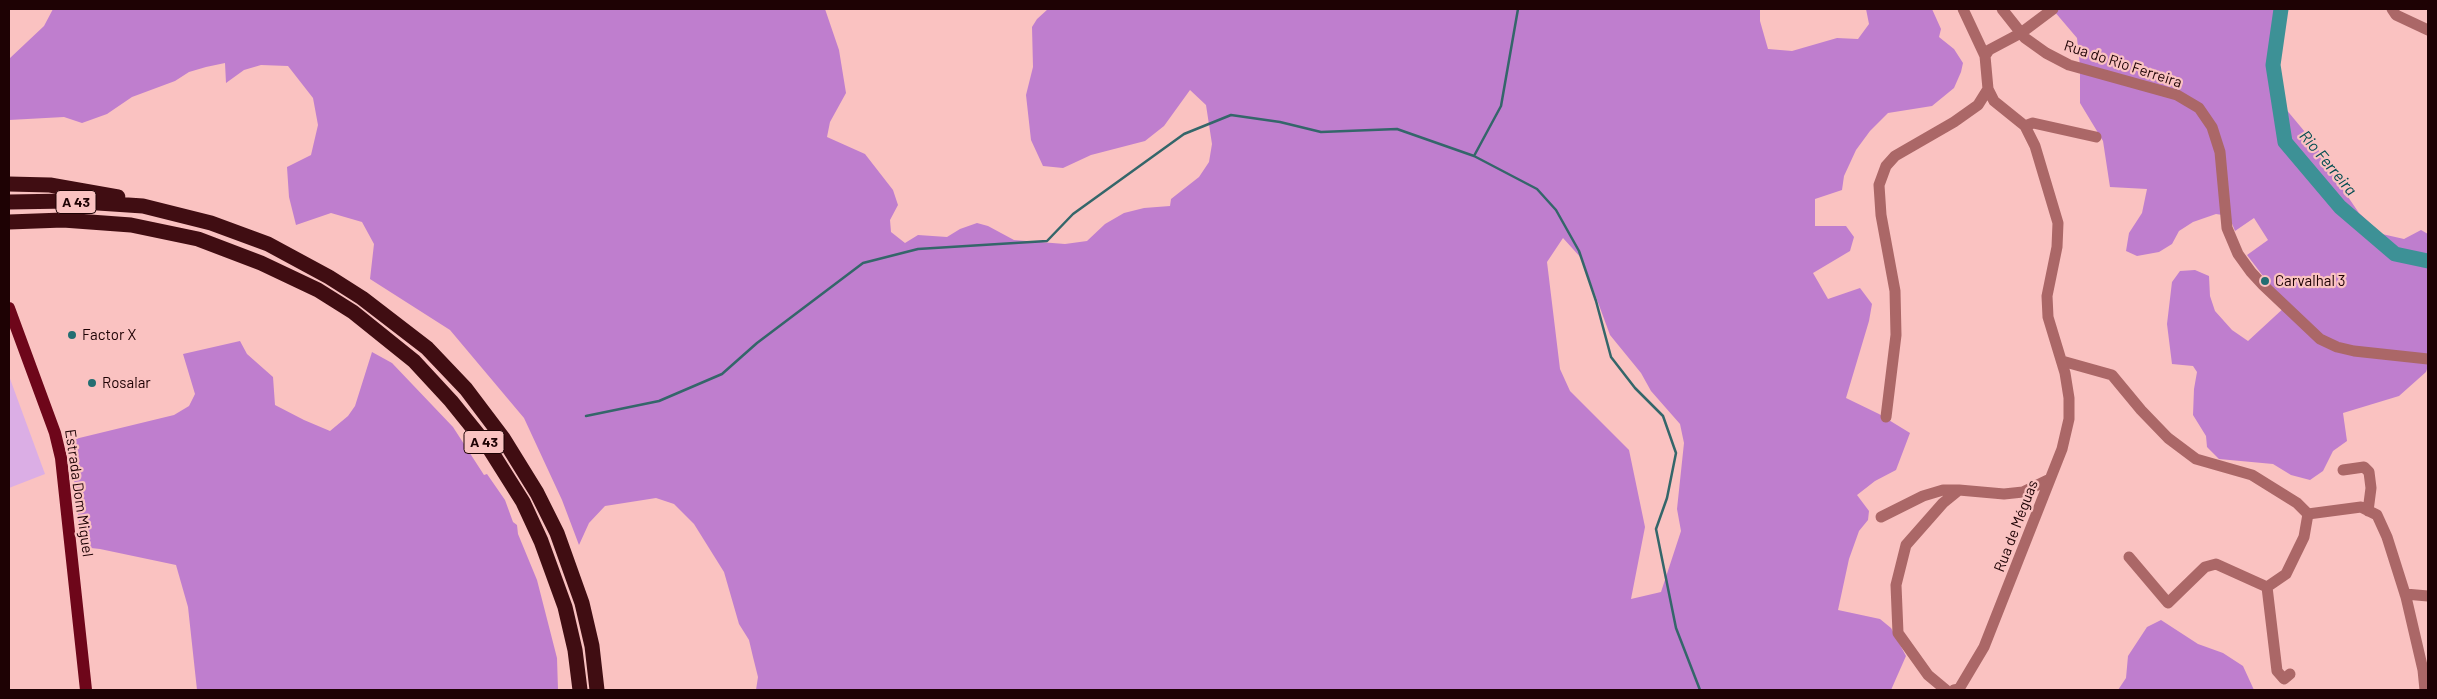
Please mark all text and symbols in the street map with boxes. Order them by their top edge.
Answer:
street label: Rua do Rio Ferreira [2062,36,2184,92]
water label: Rio Ferreira [2295,127,2361,199]
road number: A 43 [56,190,96,213]
place label: Carvalhal 3 [2275,272,2346,290]
marker: Carvalhal 3 [2259,275,2271,287]
place label: Factor X [82,326,136,344]
marker: Factor X [66,329,78,341]
place label: Rosalar [102,374,151,392]
marker: Rosalar [86,377,98,389]
street label: Estrada Dom Miguel [61,428,97,558]
road number: A 43 [464,431,504,454]
street label: Rua de Méguas [1990,478,2042,574]

